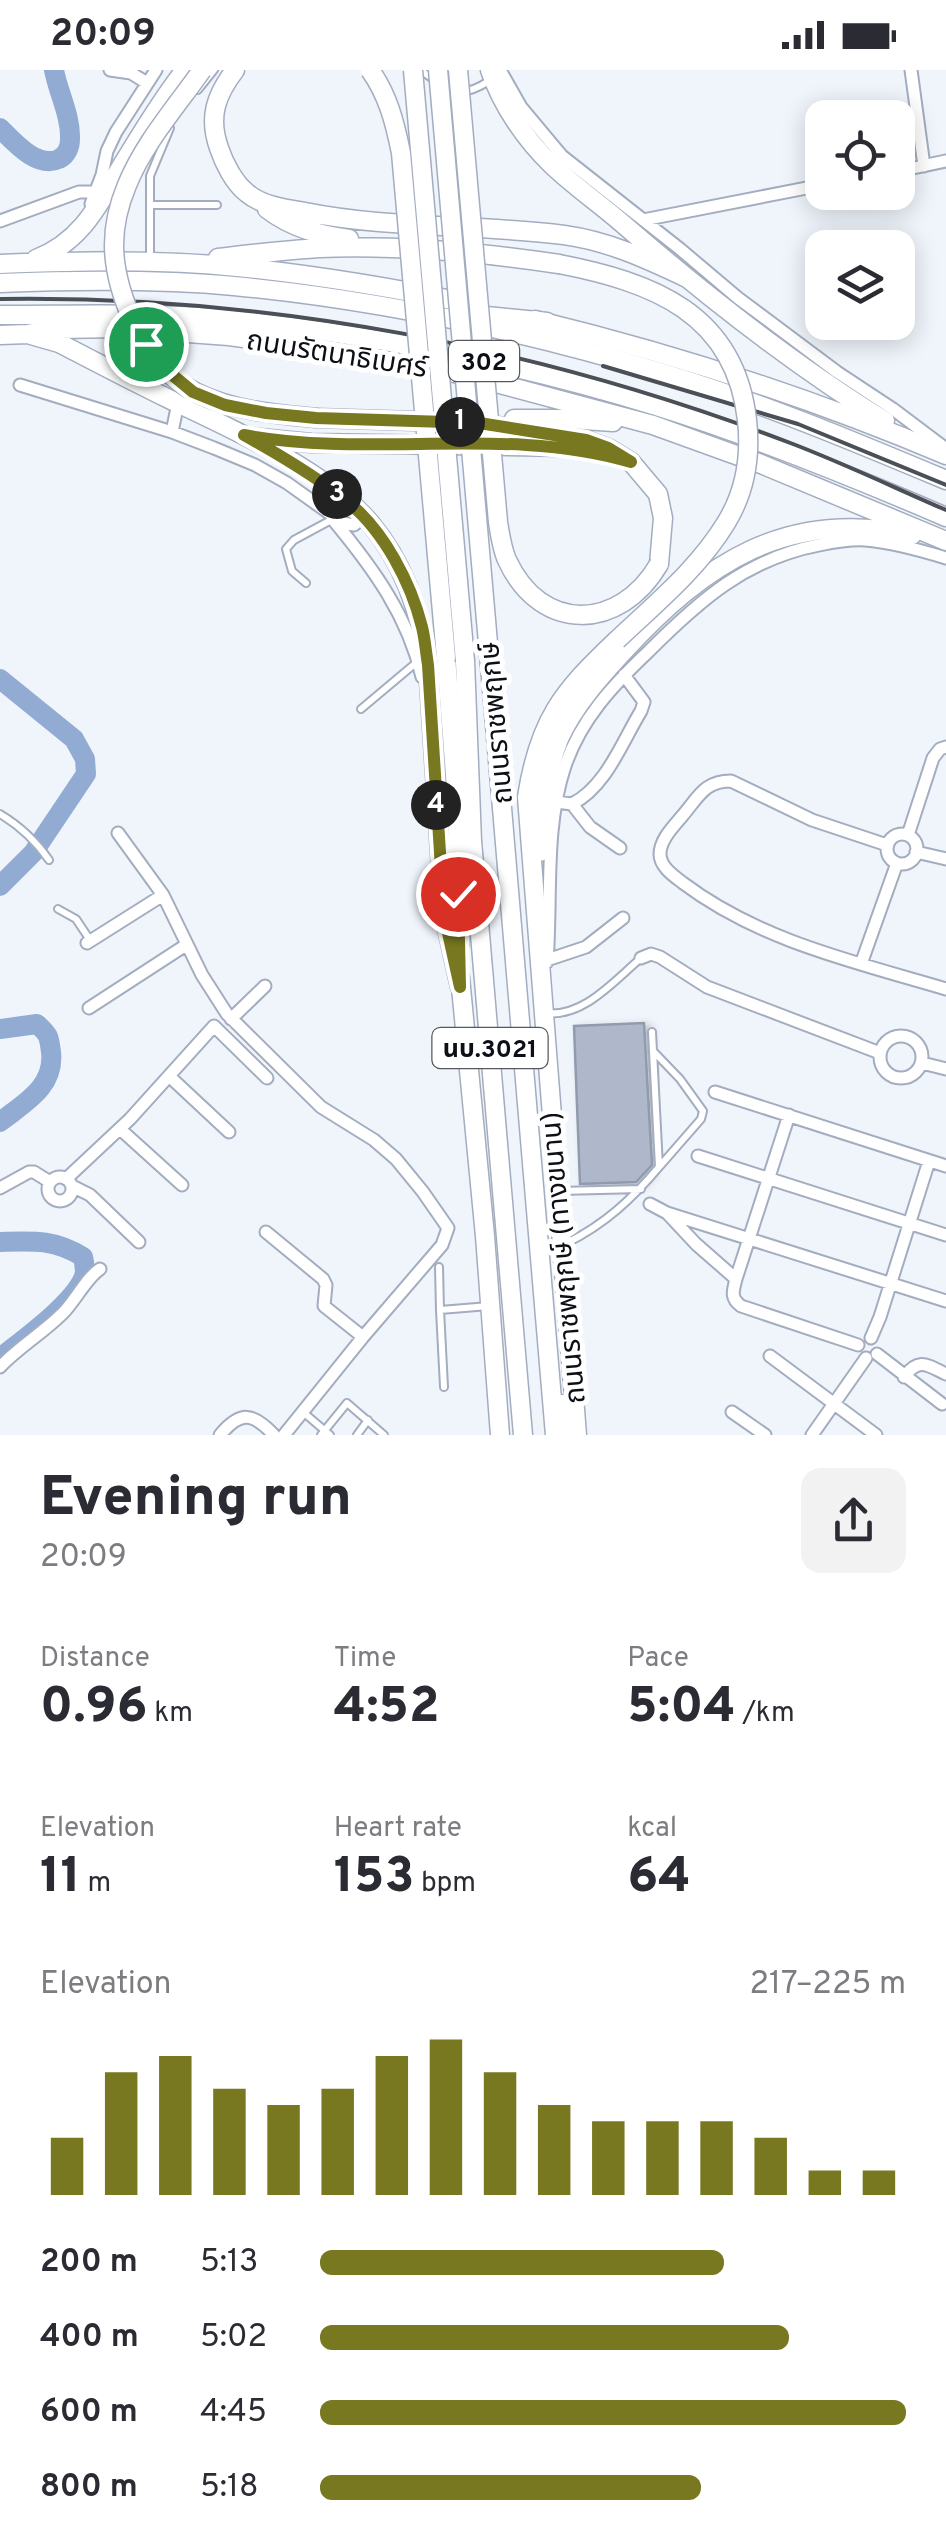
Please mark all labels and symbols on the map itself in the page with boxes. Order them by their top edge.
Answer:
pin [104,302,189,387]
street label: ถนนรัตนาธิเบศร์ [244,324,431,388]
road number: 302 [449,341,519,381]
pin: 1 [435,397,485,447]
pin: 3 [312,469,362,519]
street label: ถนนราชพฤกษ์ [473,640,523,805]
pin: 4 [411,780,461,830]
pin [416,852,501,937]
road number: นบ.3021 [432,1028,548,1068]
street label: ถนนราชพฤกษ์ (ทางขนาน) [534,1110,596,1405]

